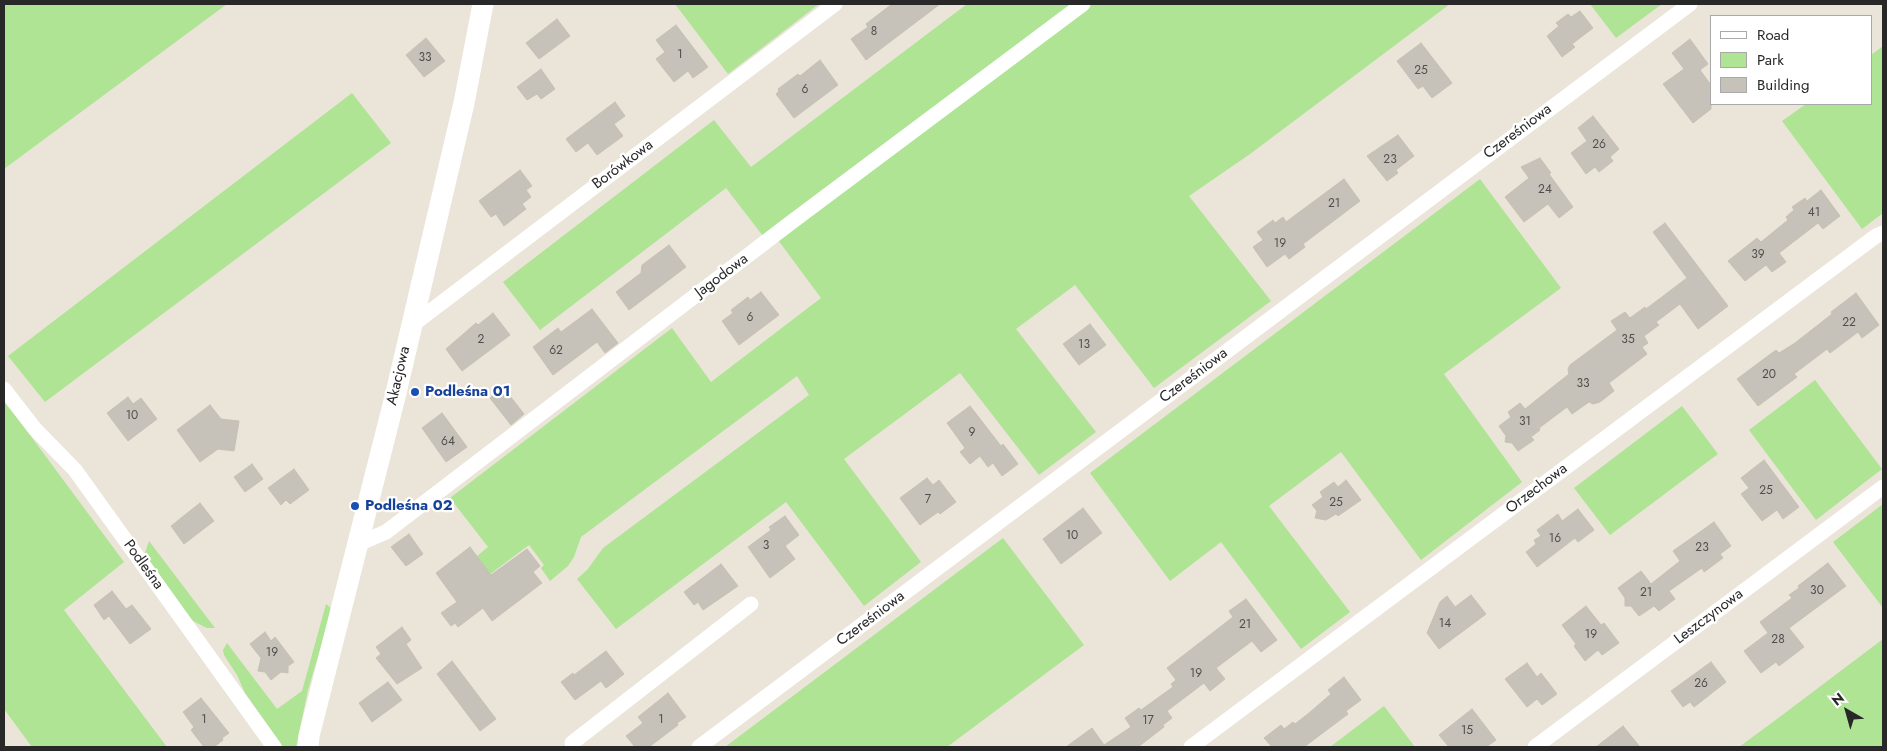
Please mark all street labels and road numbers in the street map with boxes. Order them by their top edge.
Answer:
street label: Czereśniowa [1480,101,1556,163]
street label: Borówkowa [589,136,657,194]
street label: Jagodowa [692,250,752,302]
street label: Akacjowa [383,345,415,407]
street label: Czereśniowa [1156,345,1232,407]
street label: Orzechowa [1503,460,1571,518]
street label: Podleśna [119,537,167,593]
street label: Leszczynowa [1671,585,1747,649]
street label: Czereśniowa [833,588,909,650]

